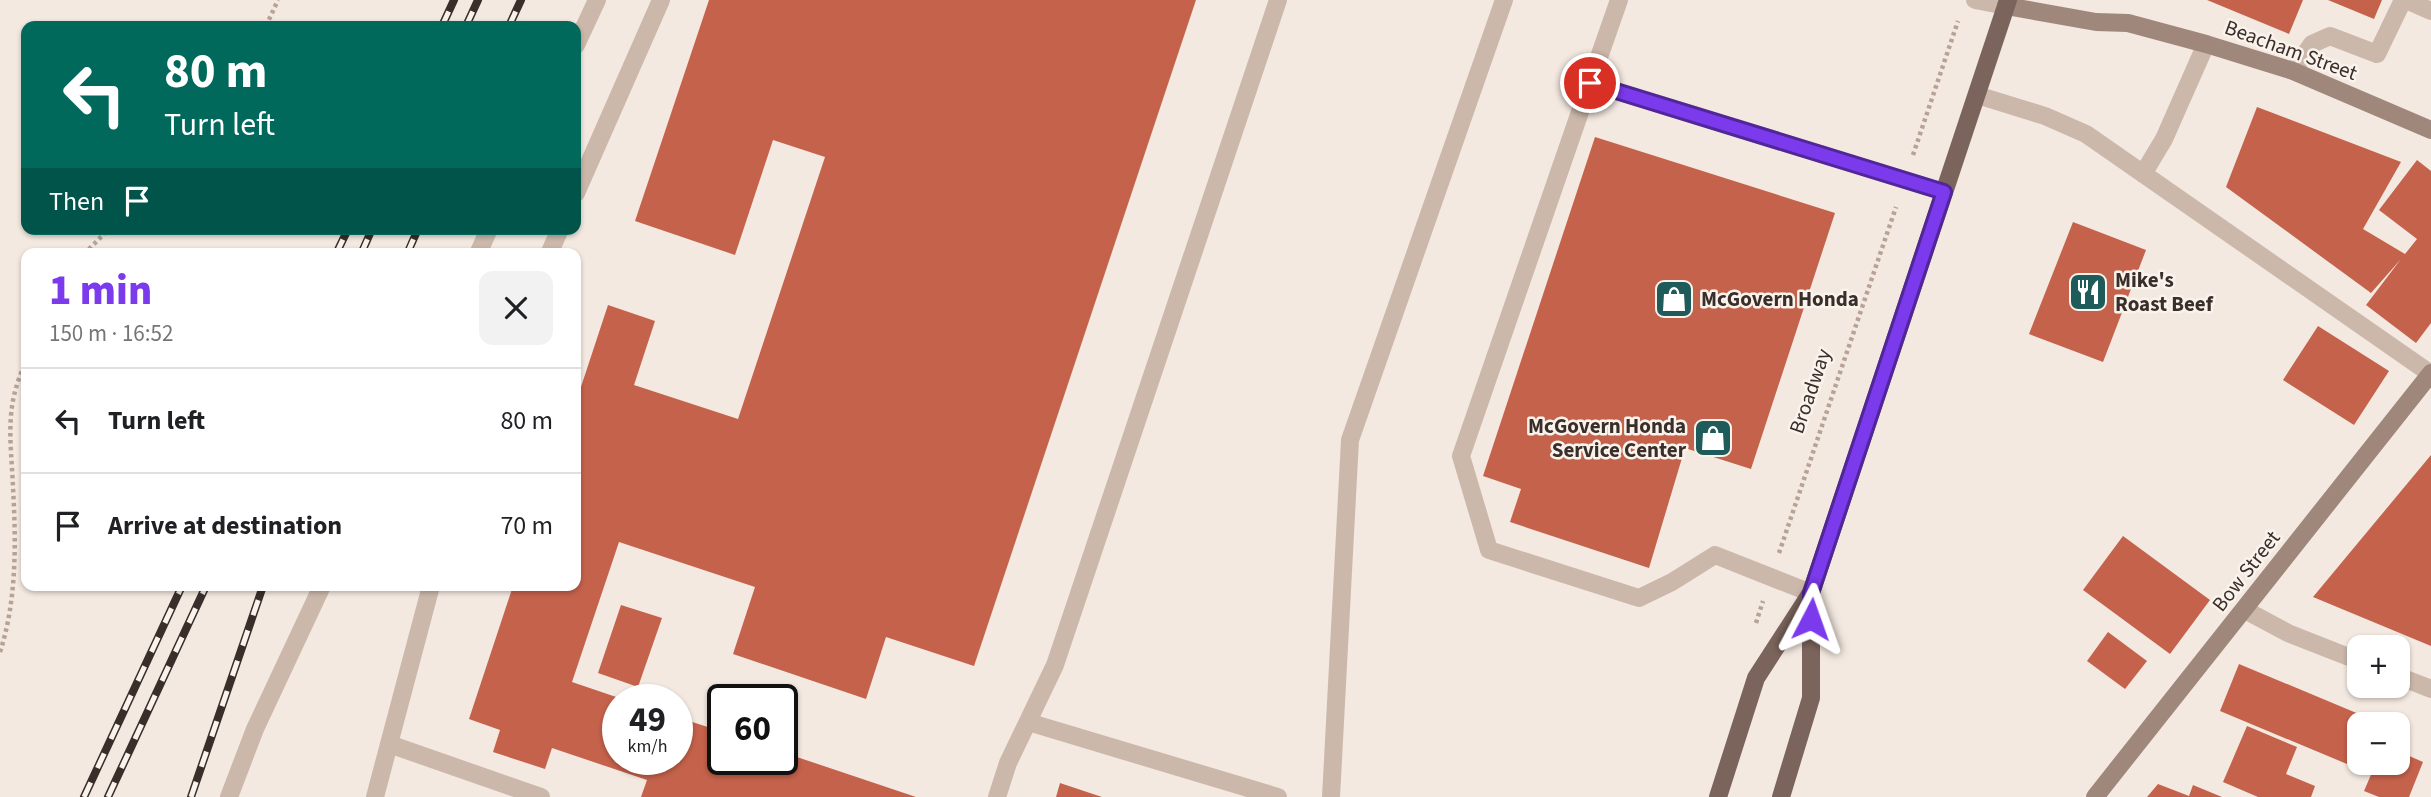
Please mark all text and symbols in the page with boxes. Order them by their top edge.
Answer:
street label: Beacham Street [2221,12,2361,88]
text: 80 m [164,37,268,107]
icon: left [49,49,140,140]
pin [1560,53,1620,113]
icon: arrive [1571,64,1609,102]
text: Turn left [164,102,275,148]
icon: arrive [118,182,156,220]
text: Then [49,183,104,220]
text: 1 min [49,261,152,321]
place label: Mike's Roast Beef [2115,265,2214,319]
button: close [479,271,553,345]
restaurant icon: Mike's Roast Beef [2067,271,2109,313]
shop icon: McGovern Honda [1653,278,1695,320]
place label: McGovern Honda [1701,284,1859,314]
text: 150 m · 16:52 [49,317,173,350]
street label: Broadway [1781,344,1839,438]
icon: left [49,402,87,440]
text: Turn left [108,402,205,439]
text: 80 m [500,402,553,439]
place label: McGovern Honda Service Center [1528,411,1687,465]
shop icon: McGovern Honda Service Center [1692,417,1734,459]
icon: arrive [49,507,87,545]
text: Arrive at destination [108,507,342,544]
text: 70 m [500,507,553,544]
street label: Bow Street [2205,524,2287,618]
position arrow [1774,582,1848,656]
map controls [2347,635,2410,775]
button: + [2347,635,2410,698]
speed limit sign: 60 [707,684,798,775]
text: 49 [629,695,666,745]
button: − [2347,712,2410,775]
text: km/h [628,734,667,759]

